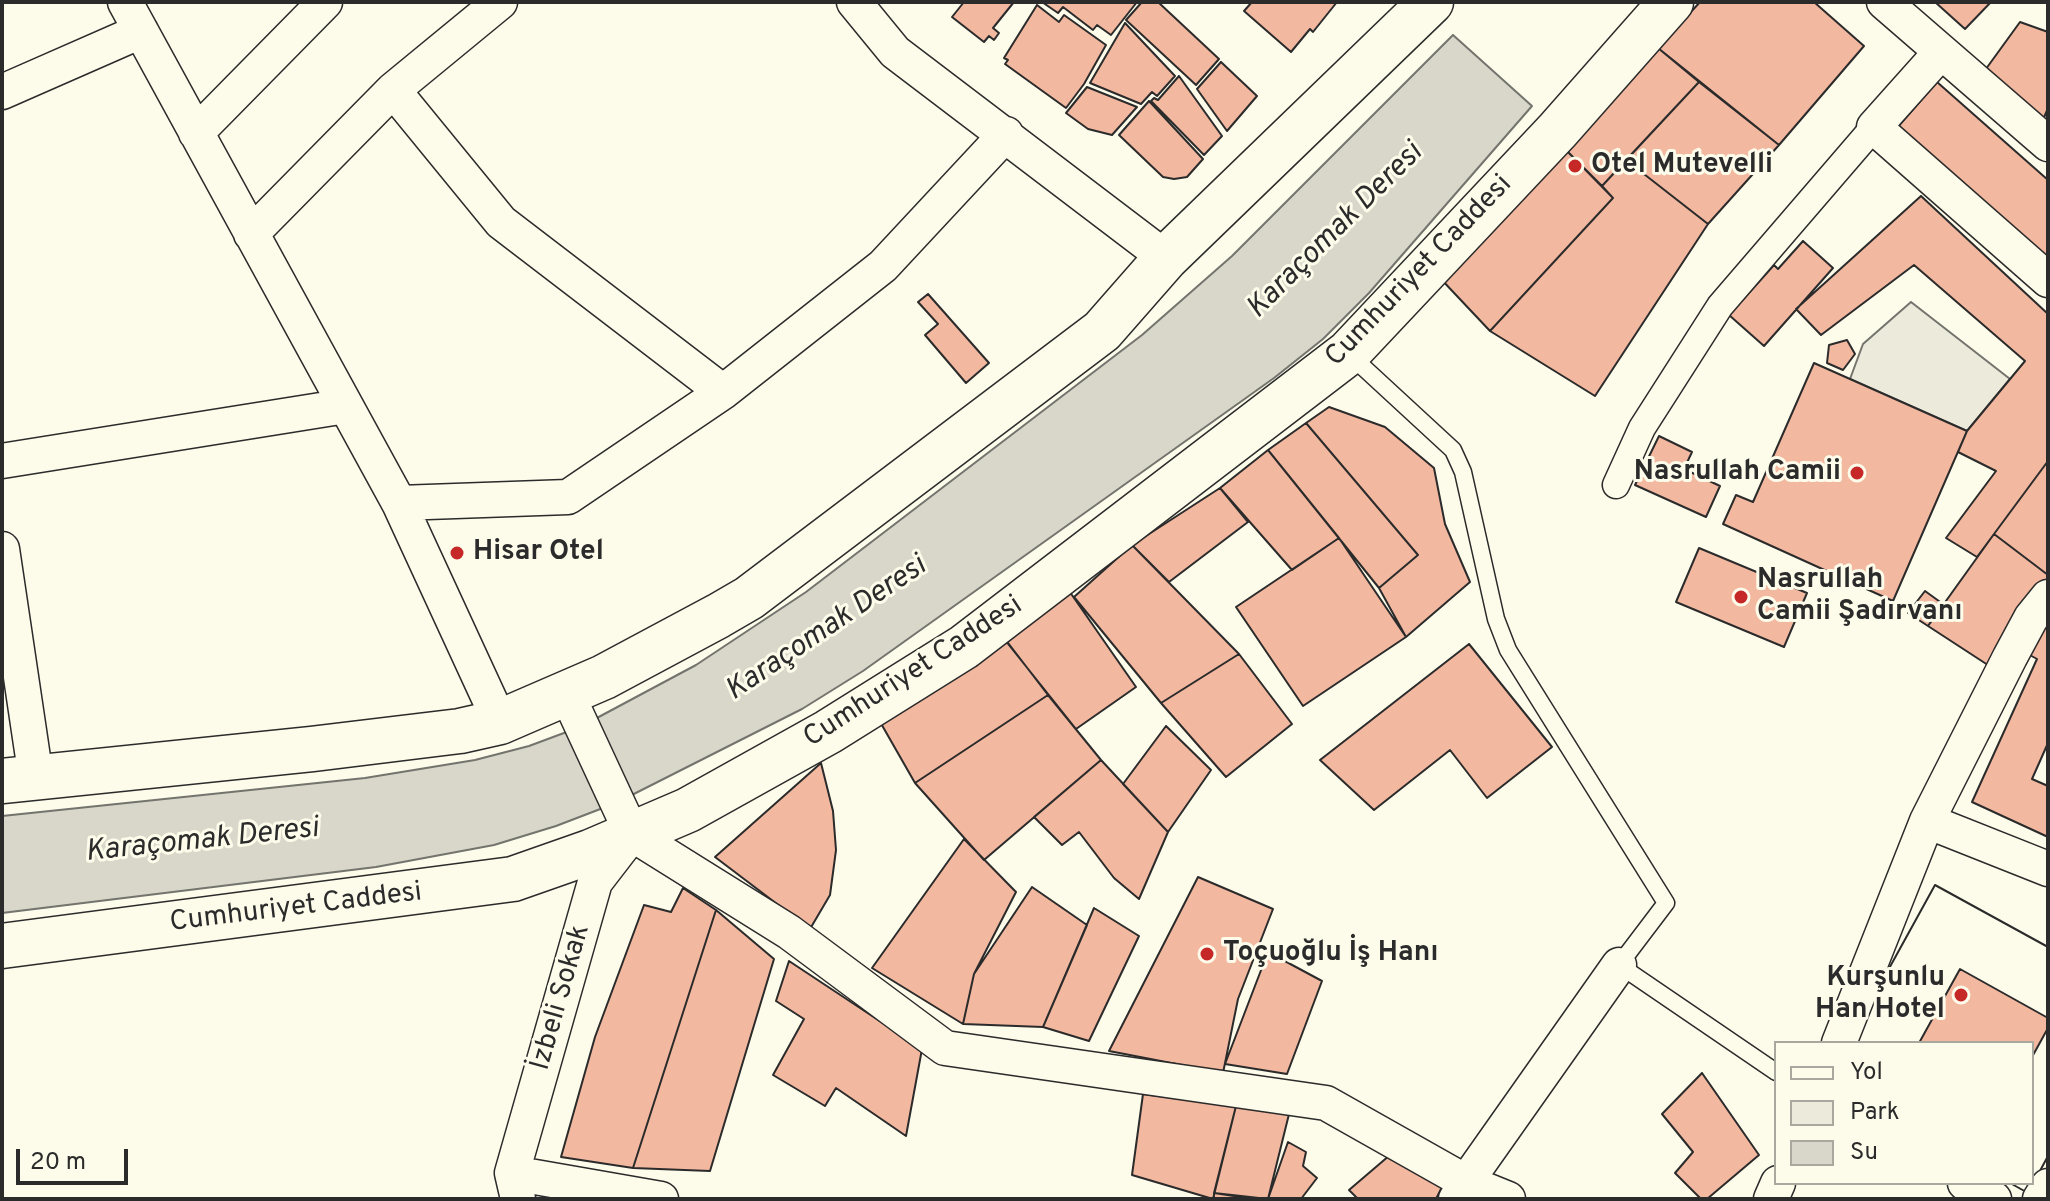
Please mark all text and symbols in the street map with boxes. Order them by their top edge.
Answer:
water label: Karaçomak Deresi [1241,137,1431,327]
place label: Otel Mutevelli [1591,149,1773,183]
marker: Otel Mutevelli [1566,157,1584,175]
street label: Cumhuriyet Caddesi [1320,169,1520,375]
place label: Nasrullah Camii [1634,456,1841,490]
marker: Nasrullah Camii [1848,464,1866,482]
place label: Hisar Otel [473,536,604,570]
marker: Hisar Otel [448,544,466,562]
water label: Karaçomak Deresi [720,550,934,710]
place label: Nasrullah Camii Şadırvanı [1757,564,1962,630]
marker: Nasrullah Camii Şadırvanı [1732,588,1750,606]
street label: Cumhuriyet Caddesi [798,590,1030,756]
water label: Karaçomak Deresi [84,812,320,872]
street label: Cumhuriyet Caddesi [168,877,424,941]
street label: İzbeli Sokak [525,921,599,1075]
place label: Toçuoğlu İş Hanı [1223,937,1438,971]
marker: Toçuoğlu İş Hanı [1198,945,1216,963]
place label: Kurşunlu Han Hotel [1815,962,1945,1028]
marker: Kurşunlu Han Hotel [1952,986,1970,1004]
legend [1774,1041,2034,1185]
text: Yol [1850,1058,1883,1088]
text: Park [1850,1098,1900,1128]
scale bar [20,1133,132,1183]
text: Su [1850,1138,1878,1168]
text: 20 m [30,1148,86,1178]

